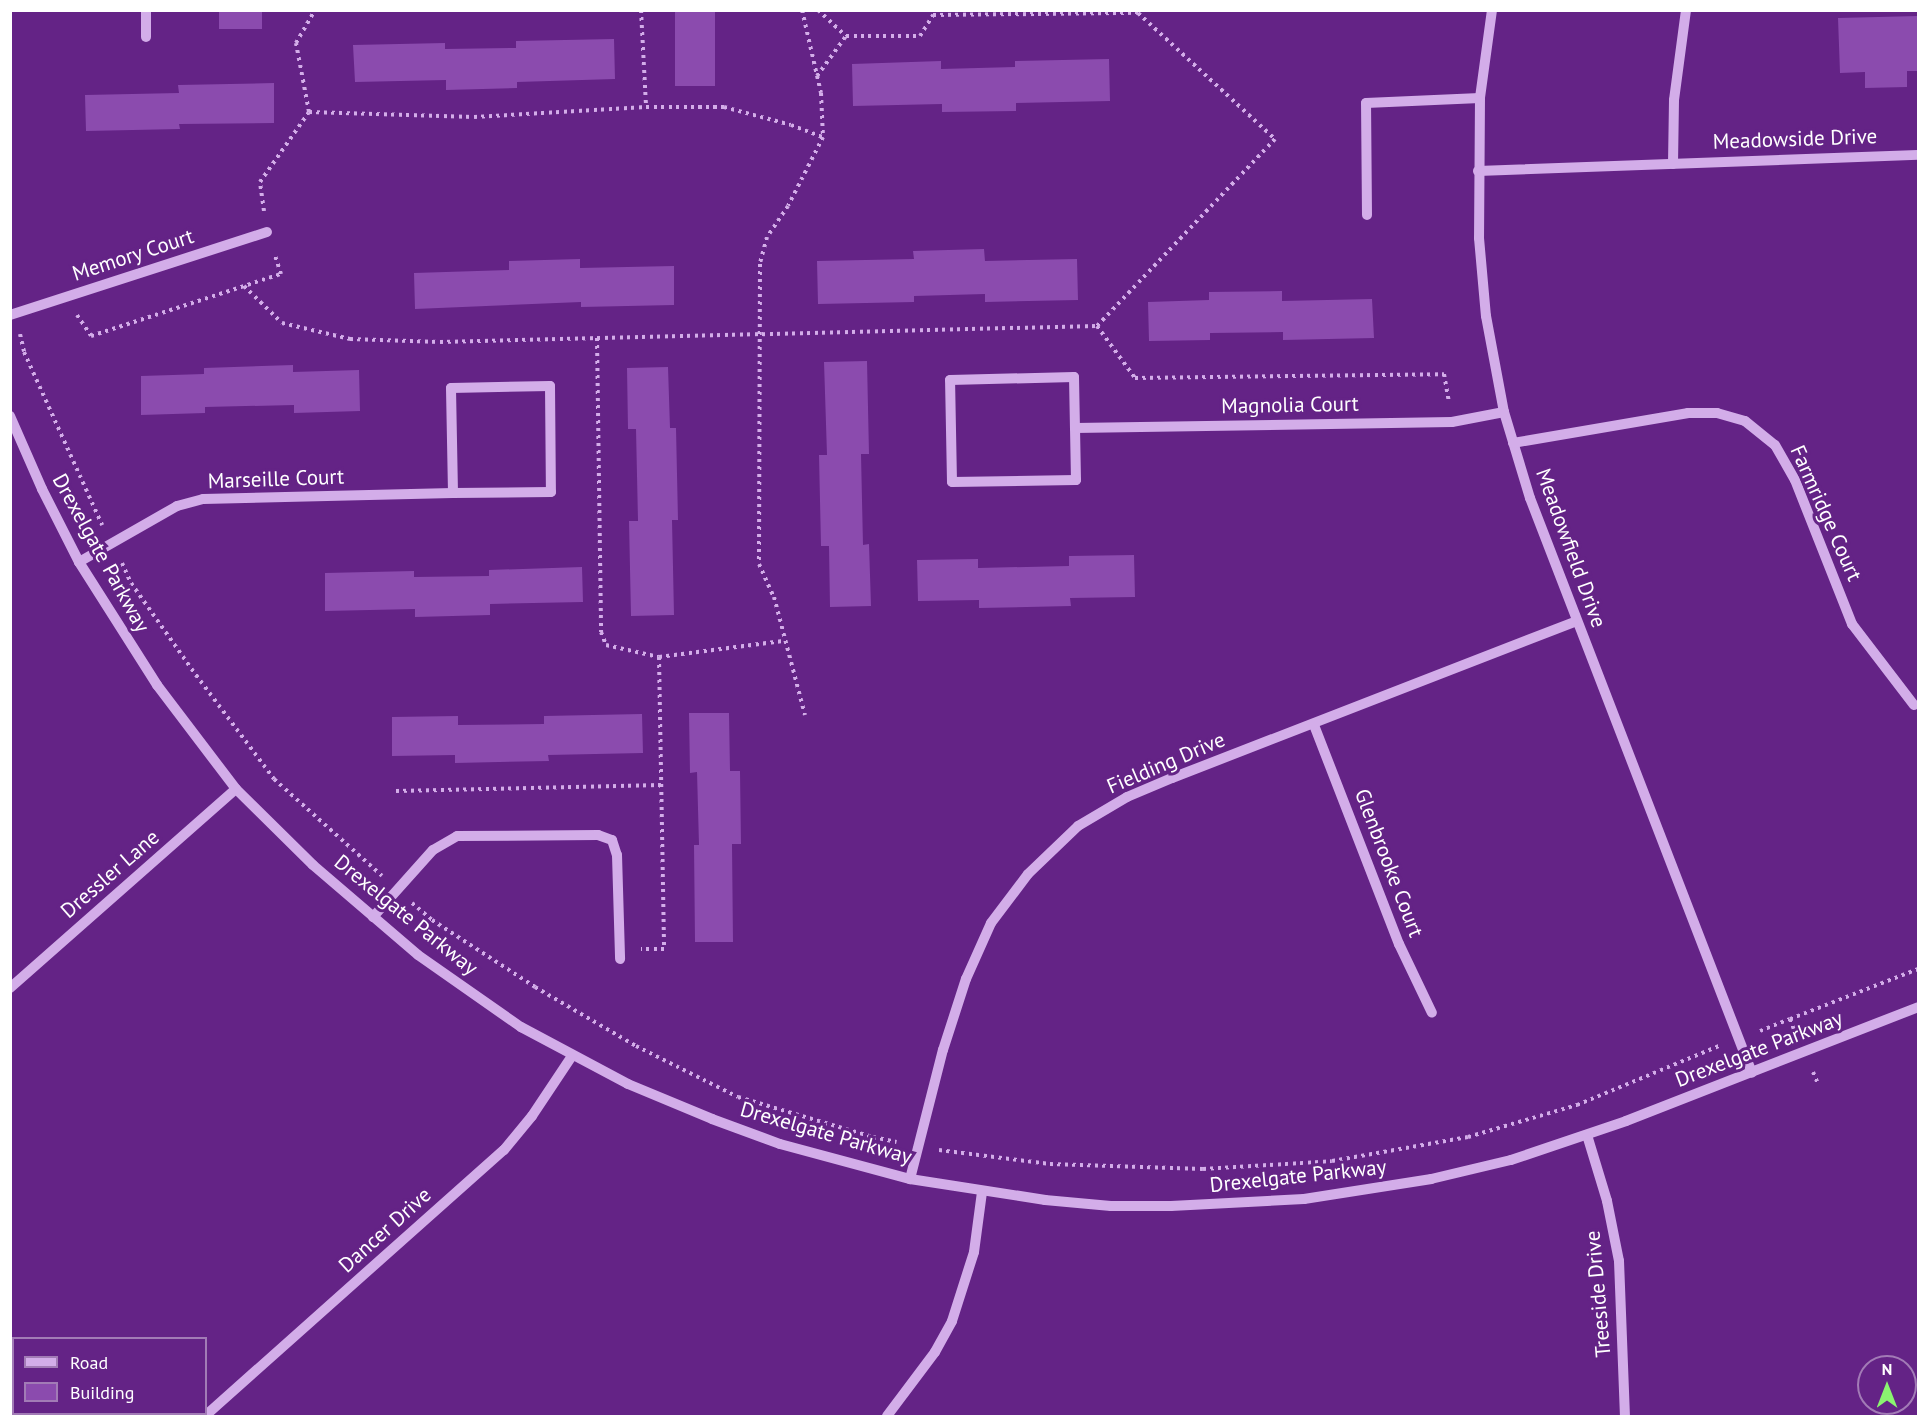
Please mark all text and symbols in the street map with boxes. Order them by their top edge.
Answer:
street label: Meadowside Drive [1712,124,1878,154]
street label: Memory Court [69,223,197,287]
street label: Magnolia Court [1221,391,1359,419]
street label: Farmridge Court [1785,441,1867,585]
street label: Marseille Court [207,464,345,494]
street label: Meadowfield Drive [1531,465,1611,631]
street label: Drexelgate Parkway [47,469,155,637]
street label: Fielding Drive [1103,727,1229,799]
street label: Glenbrooke Court [1349,785,1429,941]
street label: Dressler Lane [56,825,164,923]
street label: Drexelgate Parkway [329,849,483,981]
street label: Drexelgate Parkway [1672,1005,1846,1093]
street label: Drexelgate Parkway [737,1096,915,1170]
street label: Drexelgate Parkway [1209,1154,1387,1198]
street label: Dancer Drive [334,1182,436,1278]
street label: Treeside Drive [1580,1230,1616,1358]
legend [12,1337,207,1415]
text: Road [70,1351,108,1374]
north arrow [1857,1355,1917,1415]
text: N [1882,1359,1892,1379]
text: Building [70,1381,134,1404]

